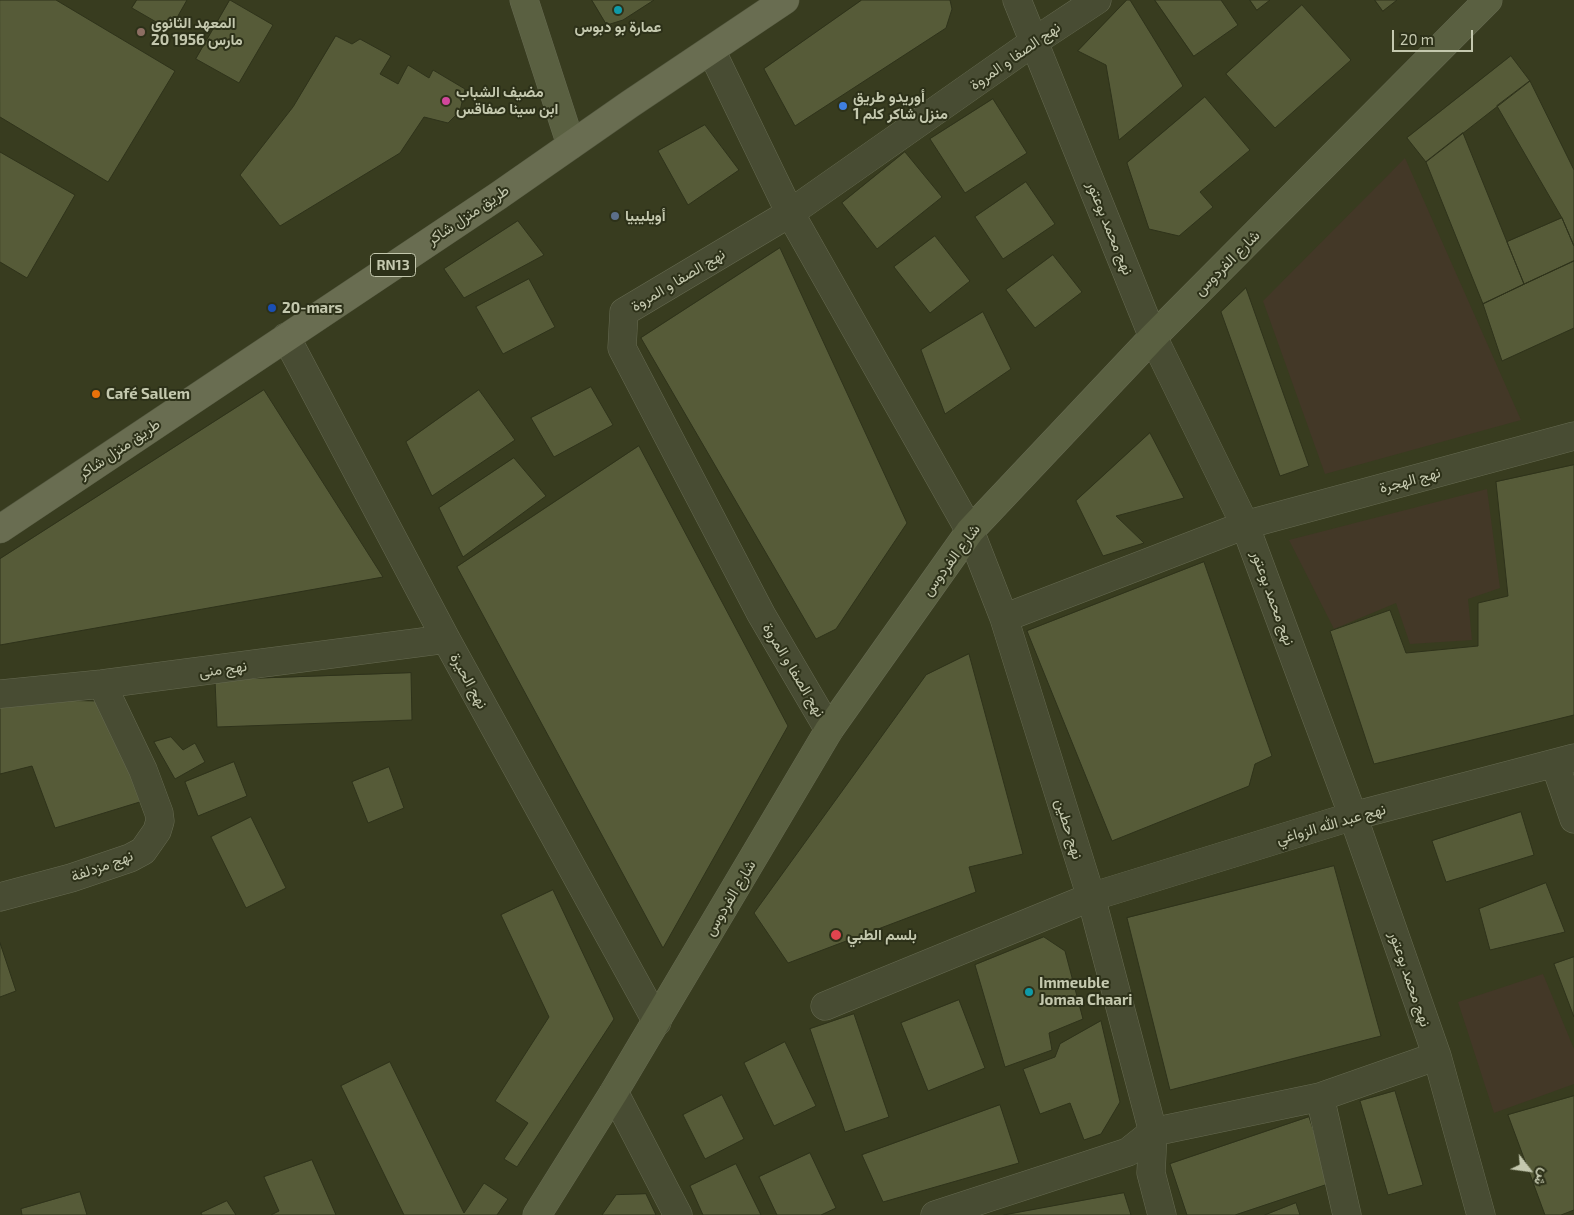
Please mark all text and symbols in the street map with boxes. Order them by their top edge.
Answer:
marker: عمارة بو دبوس [612,4,624,16]
place label: المعهد الثانوي 20 مارس 1956 [151,14,243,49]
place label: عمارة بو دبوس [575,18,661,36]
street label: نهج الصفا و المروة [966,18,1064,94]
scale bar [1394,20,1475,52]
marker: المعهد الثانوي 20 مارس 1956 [135,26,147,38]
text: 20 m [1400,30,1434,48]
place label: مضيف الشباب ابن سينا صفاقس [456,83,558,118]
place label: أوريدو طريق منزل شاكر كلم 1 [853,88,948,123]
marker: مضيف الشباب ابن سينا صفاقس [440,95,452,107]
marker: أوريدو طريق منزل شاكر كلم 1 [837,100,849,112]
street label: نهج محمد بوعتور [1083,178,1137,278]
street label: طريق منزل شاكر [424,181,512,249]
place label: أويليبيا [625,207,666,225]
marker: أويليبيا [609,210,621,222]
street label: شارع الفردوس [1191,227,1263,299]
street label: نهج الصفا و المروة [628,245,728,315]
road number: RN13 [370,254,416,276]
place label: 20-mars [282,299,343,317]
marker: 20-mars [266,302,278,314]
place label: Café Sallem [106,385,190,403]
marker: Café Sallem [90,388,102,400]
street label: طريق منزل شاكر [75,415,163,483]
street label: نهج الهجرة [1377,463,1443,497]
street label: شارع الفردوس [918,521,984,599]
street label: نهج محمد بوعتور [1248,548,1298,648]
street label: نهج الصفا و المروة [759,620,829,720]
street label: نهج الحيرة [446,650,492,712]
street label: نهج منى [198,657,248,681]
street label: نهج حطين [1051,797,1087,861]
street label: نهج عبد الله الزواغي [1274,800,1388,848]
street label: نهج مزدلفة [68,846,136,886]
street label: شارع الفردوس [700,857,760,939]
place label: بلسم الطبي [847,926,917,944]
marker: بلسم الطبي [829,928,843,942]
street label: نهج محمد بوعتور [1385,929,1435,1029]
place label: Immeuble Jomaa Chaari [1039,974,1132,1009]
marker: Immeuble Jomaa Chaari [1023,986,1035,998]
north arrow [1504,1145,1554,1195]
text: ش [1531,1166,1554,1189]

